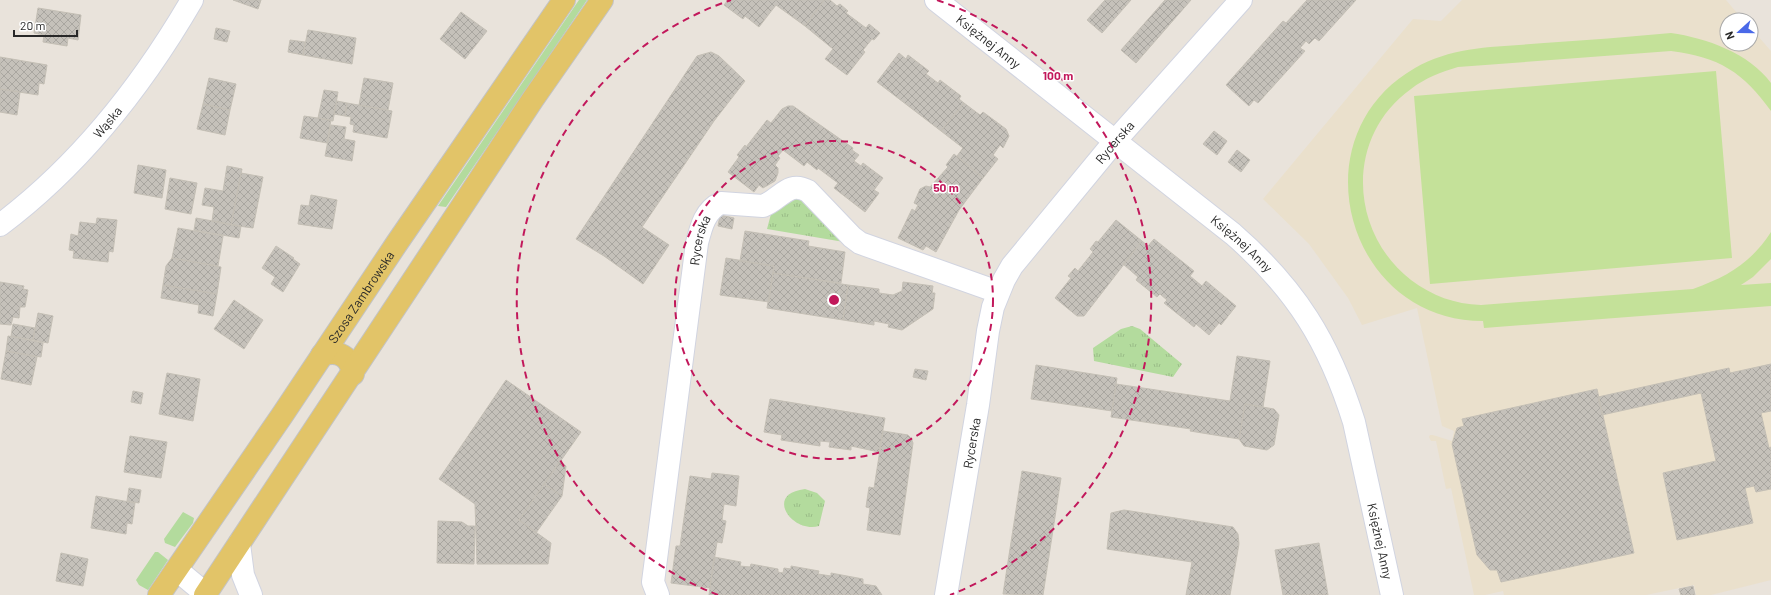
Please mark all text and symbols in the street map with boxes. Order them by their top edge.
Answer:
street label: Księżnej Anny [953,11,1024,72]
scale bar [14,12,77,38]
north arrow [1719,12,1759,52]
text: 20 m [20,18,46,32]
text: N [1722,30,1737,42]
text: 100 m [1043,68,1073,82]
street label: Wąska [89,103,125,141]
street label: Rycerska [1092,117,1137,167]
text: 50 m [933,180,959,194]
street label: Rycerska [686,212,714,266]
street label: Księżnej Anny [1208,212,1276,276]
street label: Szosa Zambrowska [325,248,397,346]
centre of rings [827,293,841,307]
street label: Rycerska [959,416,984,470]
street label: Księżnej Anny [1364,502,1396,581]

